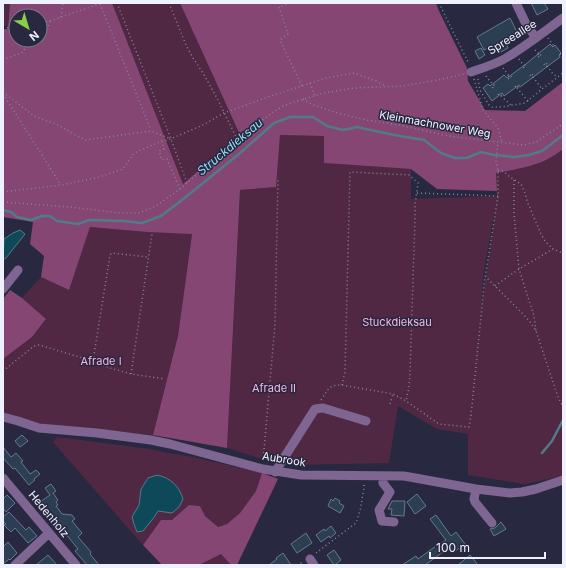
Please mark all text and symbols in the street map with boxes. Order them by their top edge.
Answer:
north arrow [8,8,48,48]
street label: Spreeallee [485,16,539,58]
text: N [27,28,42,44]
street label: Kleinmachnower Weg [378,107,492,141]
water label: Struckdieksau [194,115,266,178]
park label: Stuckdieksau [362,315,432,329]
park label: Afrade I [80,354,122,368]
park label: Afrade II [252,381,296,395]
street label: Aubrook [261,449,307,469]
street label: Hedenholz [26,488,72,540]
scale bar [430,534,545,560]
text: 100 m [436,540,470,555]

